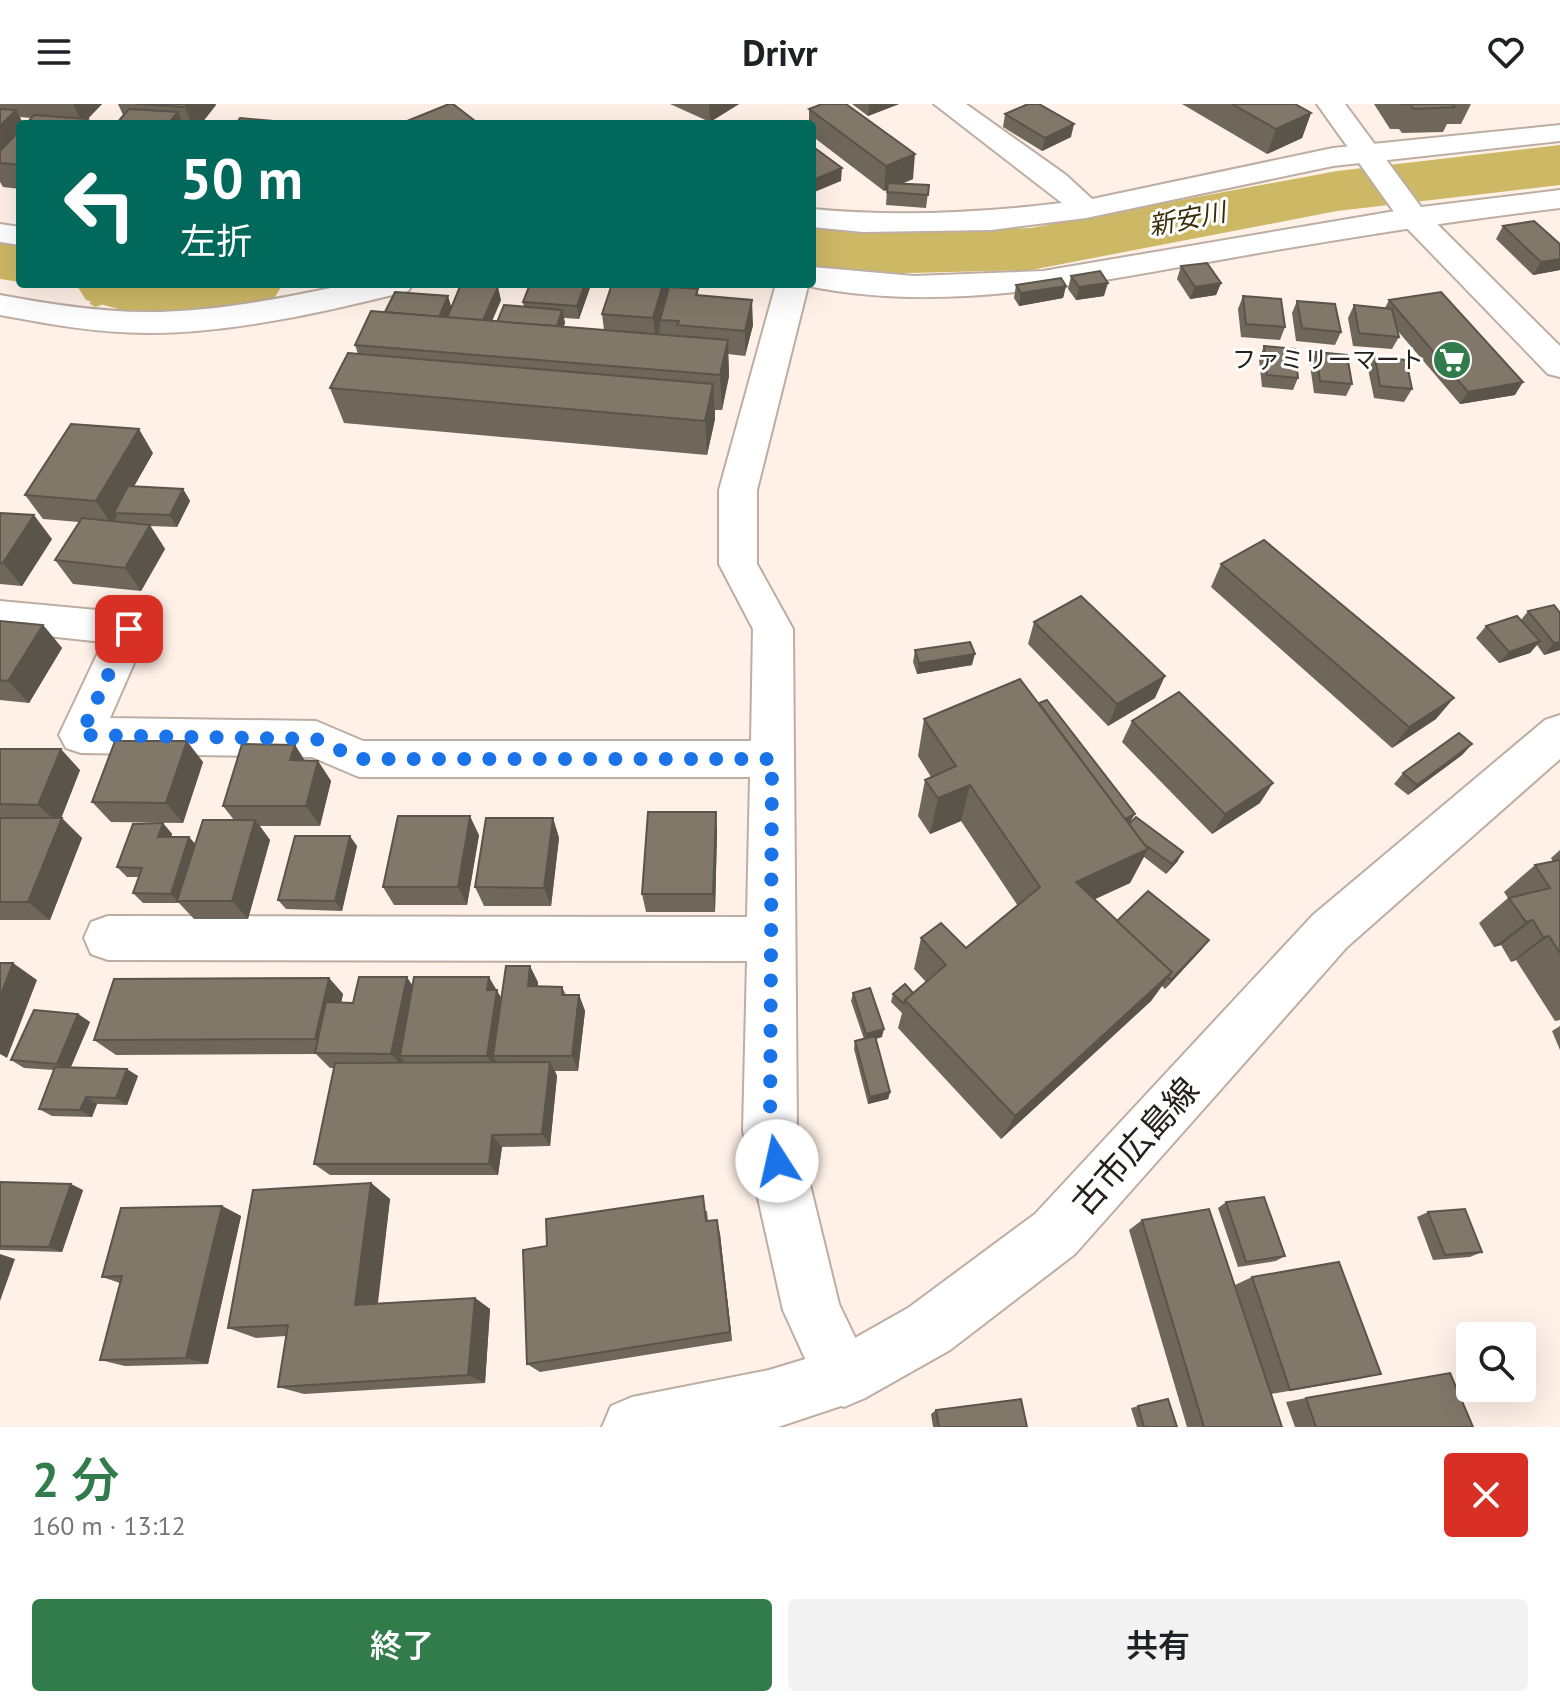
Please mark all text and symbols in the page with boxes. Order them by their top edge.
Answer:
text: Drivr [742,29,818,76]
icon: menu [32,30,76,74]
icon: heart [1484,30,1528,74]
text: 50 m [180,142,303,214]
icon: left [48,152,152,256]
water label: 新安川 [1145,194,1231,242]
text: 左折 [180,217,252,264]
supermarket icon: ファミリーマート [1431,339,1473,381]
place label: ファミリーマート [1232,344,1424,375]
pin [95,595,163,663]
icon: arrive [107,607,151,651]
street label: 古市広島線 [1061,1067,1207,1223]
position arrow [735,1119,819,1203]
map controls [1456,1322,1536,1402]
button: search [1456,1322,1536,1402]
text: 2 分 [32,1448,119,1510]
button: close [1444,1453,1528,1537]
text: 160 m · 13:12 [32,1509,186,1542]
button: 終了 [32,1599,772,1691]
button: 共有 [788,1599,1528,1691]

